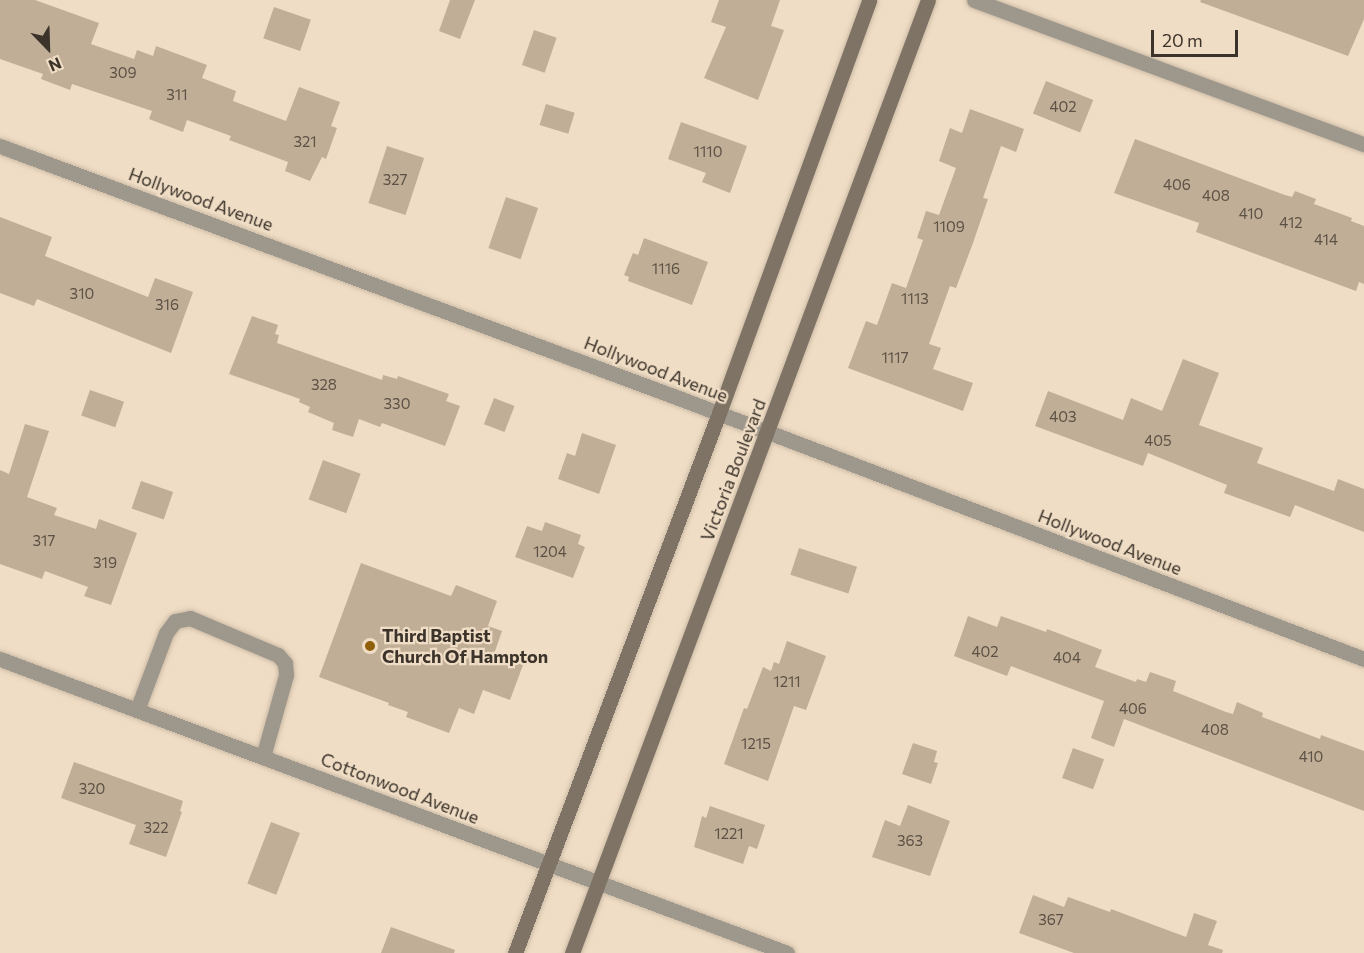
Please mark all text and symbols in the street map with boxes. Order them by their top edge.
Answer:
north arrow [18,18,78,78]
scale bar [1154,18,1241,56]
text: 20 m [1162,29,1203,51]
text: N [46,54,64,76]
house number: 309 [109,64,137,82]
house number: 311 [166,86,188,104]
house number: 402 [1049,98,1077,116]
house number: 321 [293,133,317,151]
house number: 1110 [693,143,723,161]
street label: Hollywood Avenue [126,163,276,235]
house number: 327 [383,171,407,189]
house number: 406 [1163,176,1191,194]
house number: 408 [1202,187,1230,205]
house number: 410 [1239,205,1263,223]
house number: 412 [1279,214,1303,232]
house number: 1109 [933,218,965,236]
house number: 414 [1314,231,1338,249]
house number: 1116 [652,260,680,278]
house number: 310 [70,285,94,303]
house number: 1113 [901,290,929,308]
house number: 316 [155,296,179,314]
street label: Hollywood Avenue [581,332,731,406]
house number: 1117 [881,349,909,367]
house number: 328 [311,376,337,394]
house number: 330 [384,395,410,413]
street label: Victoria Boulevard [696,396,770,544]
house number: 403 [1049,408,1077,426]
house number: 405 [1144,432,1172,450]
street label: Hollywood Avenue [1035,505,1185,579]
house number: 317 [33,532,55,550]
house number: 1204 [533,543,567,561]
house number: 319 [93,554,117,572]
place label: Third Baptist Church Of Hampton [382,625,548,668]
marker: Third Baptist Church Of Hampton [363,639,377,653]
house number: 402 [971,643,999,661]
house number: 404 [1053,649,1081,667]
house number: 1211 [773,673,801,691]
house number: 406 [1119,700,1147,718]
house number: 408 [1201,721,1229,739]
house number: 1215 [741,735,771,753]
street label: Cottonwood Avenue [318,748,482,828]
house number: 410 [1299,748,1323,766]
house number: 320 [79,780,105,798]
house number: 322 [143,819,169,837]
house number: 1221 [714,825,744,843]
house number: 363 [897,832,923,850]
house number: 367 [1038,911,1064,929]

